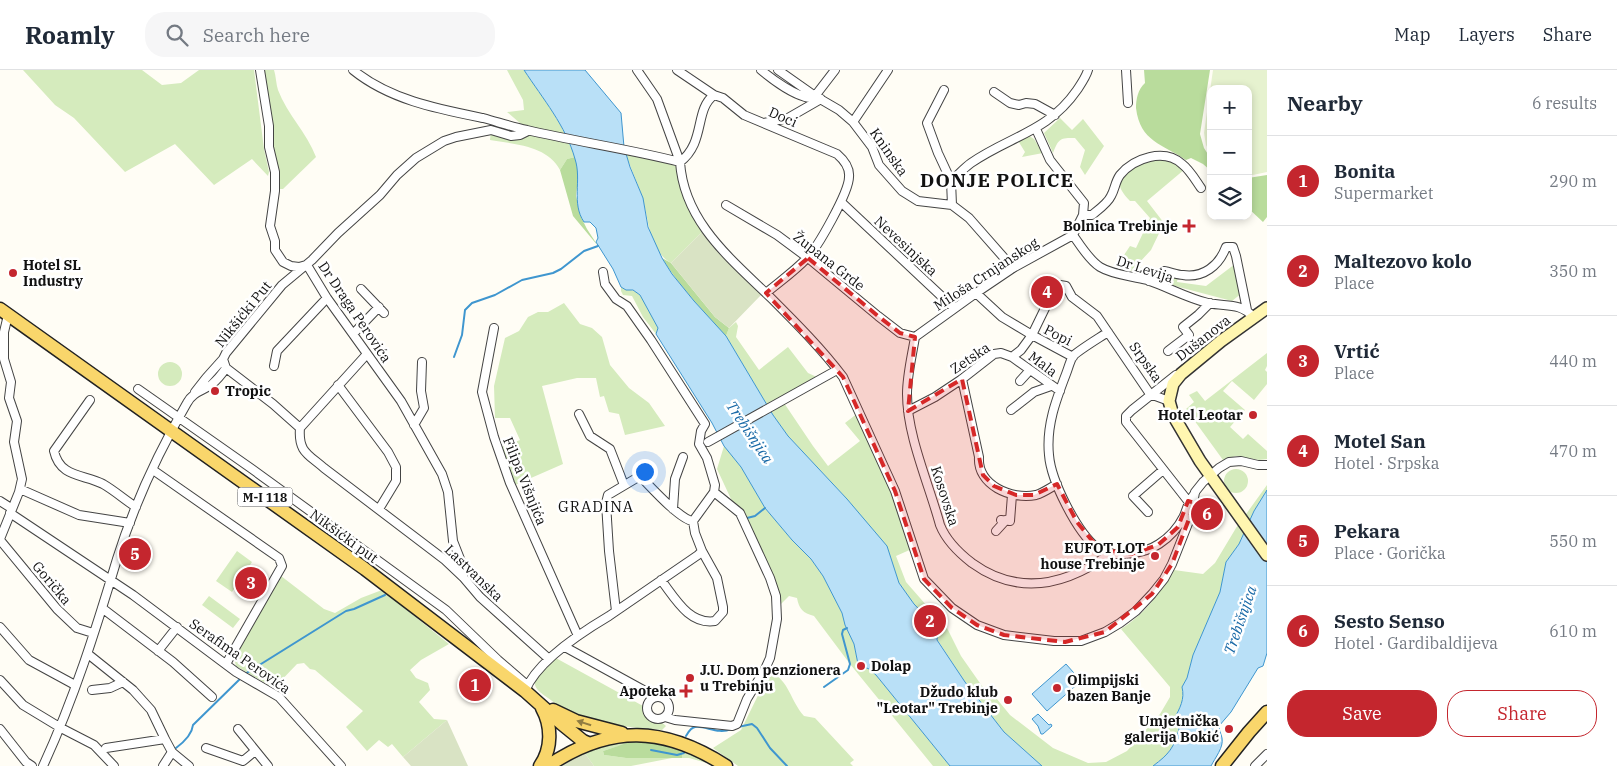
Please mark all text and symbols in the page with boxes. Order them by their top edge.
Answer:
search box [145,12,495,57]
text: Roamly [25,19,115,51]
icon: search [163,21,191,49]
text: Search here [203,23,310,47]
text: Map [1394,23,1431,46]
text: Layers [1459,23,1515,46]
text: Share [1543,23,1592,46]
map controls [1207,85,1252,220]
button: + [1207,85,1252,130]
text: Nearby [1287,89,1363,117]
text: 6 results [1532,93,1597,113]
street label: Doci [766,103,800,131]
street label: Kninska [866,124,912,180]
button: − [1207,130,1252,175]
text: Bonita [1334,159,1395,183]
district label: DONJE POLICE [920,168,1074,192]
text: 1 [1298,171,1308,191]
text: 290 m [1549,171,1597,191]
button: layers [1207,175,1252,220]
text: Supermarket [1334,183,1433,203]
street label: Nevesinjska [871,212,942,280]
place label: Bolnica Trebinje [1063,217,1178,235]
marker: Bolnica Trebinje [1182,219,1196,233]
street label: Župana Grde [790,227,868,295]
street label: Miloša Crnjanskog [930,233,1042,315]
text: Maltezovo kolo [1334,249,1472,273]
street label: Dr Levija [1114,251,1176,287]
place label: Hotel SL Industry [23,256,83,290]
street label: Dr Draga Perovića [315,258,396,366]
text: 2 [1298,261,1308,281]
text: 350 m [1549,261,1597,281]
marker: Hotel SL Industry [7,267,19,279]
pin: 4 [1031,273,1063,311]
text: Place [1334,273,1374,293]
street label: Nikšićki Put [211,277,275,351]
street label: Dušanova [1172,311,1234,365]
street label: Popi [1041,320,1075,350]
street label: Zetska [947,338,994,378]
street label: Srpska [1126,338,1167,386]
text: Vrtić [1334,339,1380,363]
street label: Mala [1025,347,1061,381]
text: 3 [1298,351,1308,371]
text: 440 m [1549,351,1597,371]
text: Place [1334,363,1374,383]
place label: Tropic [225,382,271,400]
marker: Tropic [209,385,221,397]
water label: Trebišnjica [722,397,778,468]
place label: Hotel Leotar [1158,406,1243,424]
marker: Hotel Leotar [1247,409,1259,421]
text: Motel San [1334,429,1426,453]
street label: Filipa Višnjića [499,434,551,528]
text: 4 [1298,441,1308,461]
text: 470 m [1549,441,1597,461]
text: Hotel · Srpska [1334,453,1439,473]
your location [632,459,658,485]
street label: Kosovska [927,464,963,529]
road number: M-I 118 [238,488,292,507]
pin: 6 [1191,495,1223,533]
district label: GRADINA [558,497,634,516]
street label: Nikšićki put [306,505,382,567]
text: Pekara [1334,519,1400,543]
text: 5 [1298,531,1308,551]
text: 550 m [1549,531,1597,551]
pin: 5 [119,535,151,573]
place label: EUFOT LOT house Trebinje [1041,539,1145,573]
street label: Lastvanska [441,541,507,605]
text: Place · Gorička [1334,543,1446,563]
marker: EUFOT LOT house Trebinje [1149,550,1161,562]
street label: Gorička [29,557,76,609]
pin: 3 [235,564,267,602]
water label: Trebišnjica [1219,582,1261,657]
pin: 2 [914,602,946,640]
text: Sesto Senso [1334,609,1445,633]
street label: Serafima Perovića [186,614,294,698]
text: 6 [1298,621,1308,641]
text: 610 m [1549,621,1597,641]
text: Hotel · Gardibaldijeva [1334,633,1498,653]
place label: Dolap [871,657,911,675]
marker: Dolap [855,660,867,672]
place label: J.U. Dom penzionera u Trebinju [700,661,841,695]
pin: 1 [459,666,491,704]
place label: Olimpijski bazen Banje [1067,671,1151,705]
marker: J.U. Dom penzionera u Trebinju [684,672,696,684]
place label: Apoteka [619,682,676,700]
marker: Olimpijski bazen Banje [1051,682,1063,694]
place label: Džudo klub "Leotar" Trebinje [876,683,998,717]
marker: Apoteka [680,685,692,697]
button: Save [1287,690,1437,737]
button: Share [1447,690,1597,737]
marker: Džudo klub "Leotar" Trebinje [1002,694,1014,706]
place label: Umjetnička galerija Bokić [1124,712,1219,746]
one-way arrow [576,719,591,727]
marker: Umjetnička galerija Bokić [1223,723,1235,735]

